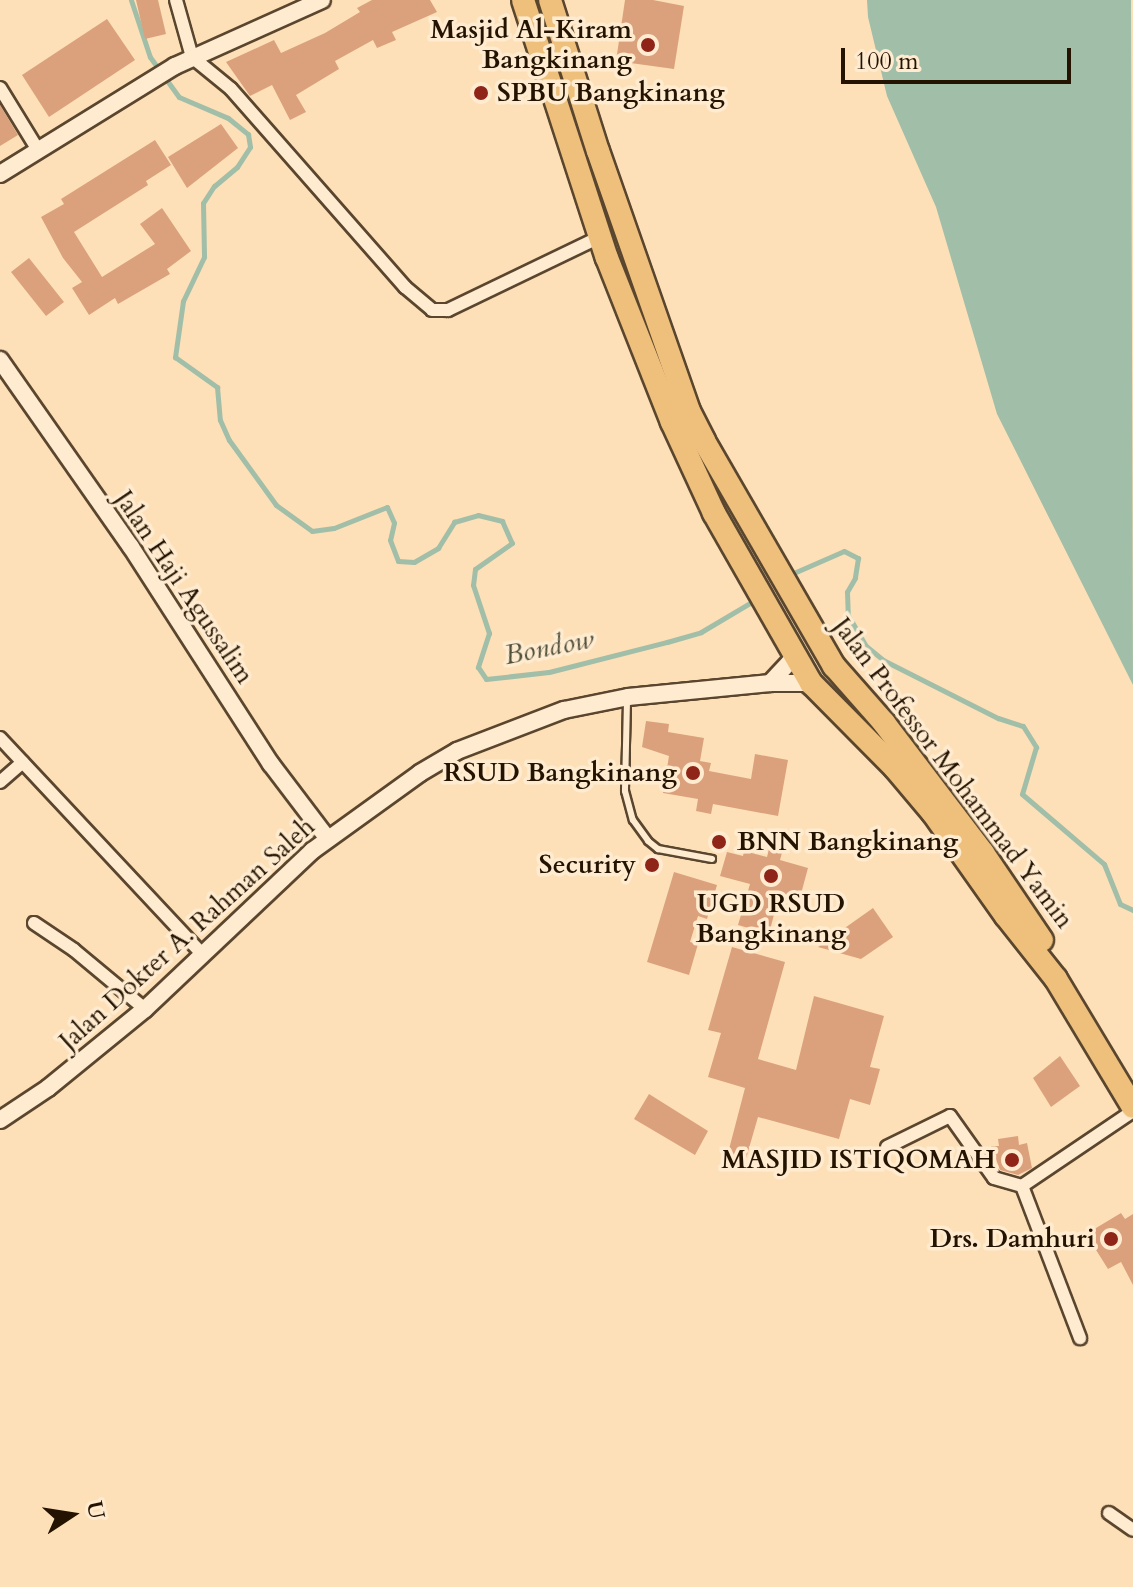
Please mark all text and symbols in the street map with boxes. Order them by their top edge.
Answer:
place label: Masjid Al-Kiram Bangkinang [430,14,632,76]
scale bar [845,32,1075,82]
marker: Masjid Al-Kiram Bangkinang [639,36,657,54]
text: 100 m [855,45,919,78]
place label: SPBU Bangkinang [497,77,725,109]
marker: SPBU Bangkinang [472,84,490,102]
street label: Jalan Haji Agussalim [108,485,260,689]
street label: Jalan Professor Mohammad Yamin [826,611,1080,935]
water label: Bondow [501,622,597,672]
place label: RSUD Bangkinang [443,757,677,789]
marker: RSUD Bangkinang [684,764,702,782]
street label: Jalan Dokter A. Rahman Saleh [53,811,321,1057]
place label: BNN Bangkinang [737,826,958,858]
marker: BNN Bangkinang [708,831,730,853]
place label: Security [539,849,636,881]
marker: Security [643,856,661,874]
marker: UGD RSUD Bangkinang [762,867,780,885]
place label: UGD RSUD Bangkinang [696,888,846,950]
place label: MASJID ISTIQOMAH [721,1144,996,1176]
marker: MASJID ISTIQOMAH [1003,1151,1021,1169]
place label: Drs. Damhuri [930,1223,1095,1255]
marker: Drs. Damhuri [1102,1230,1120,1248]
north arrow [32,1475,112,1555]
text: U [79,1498,112,1522]

